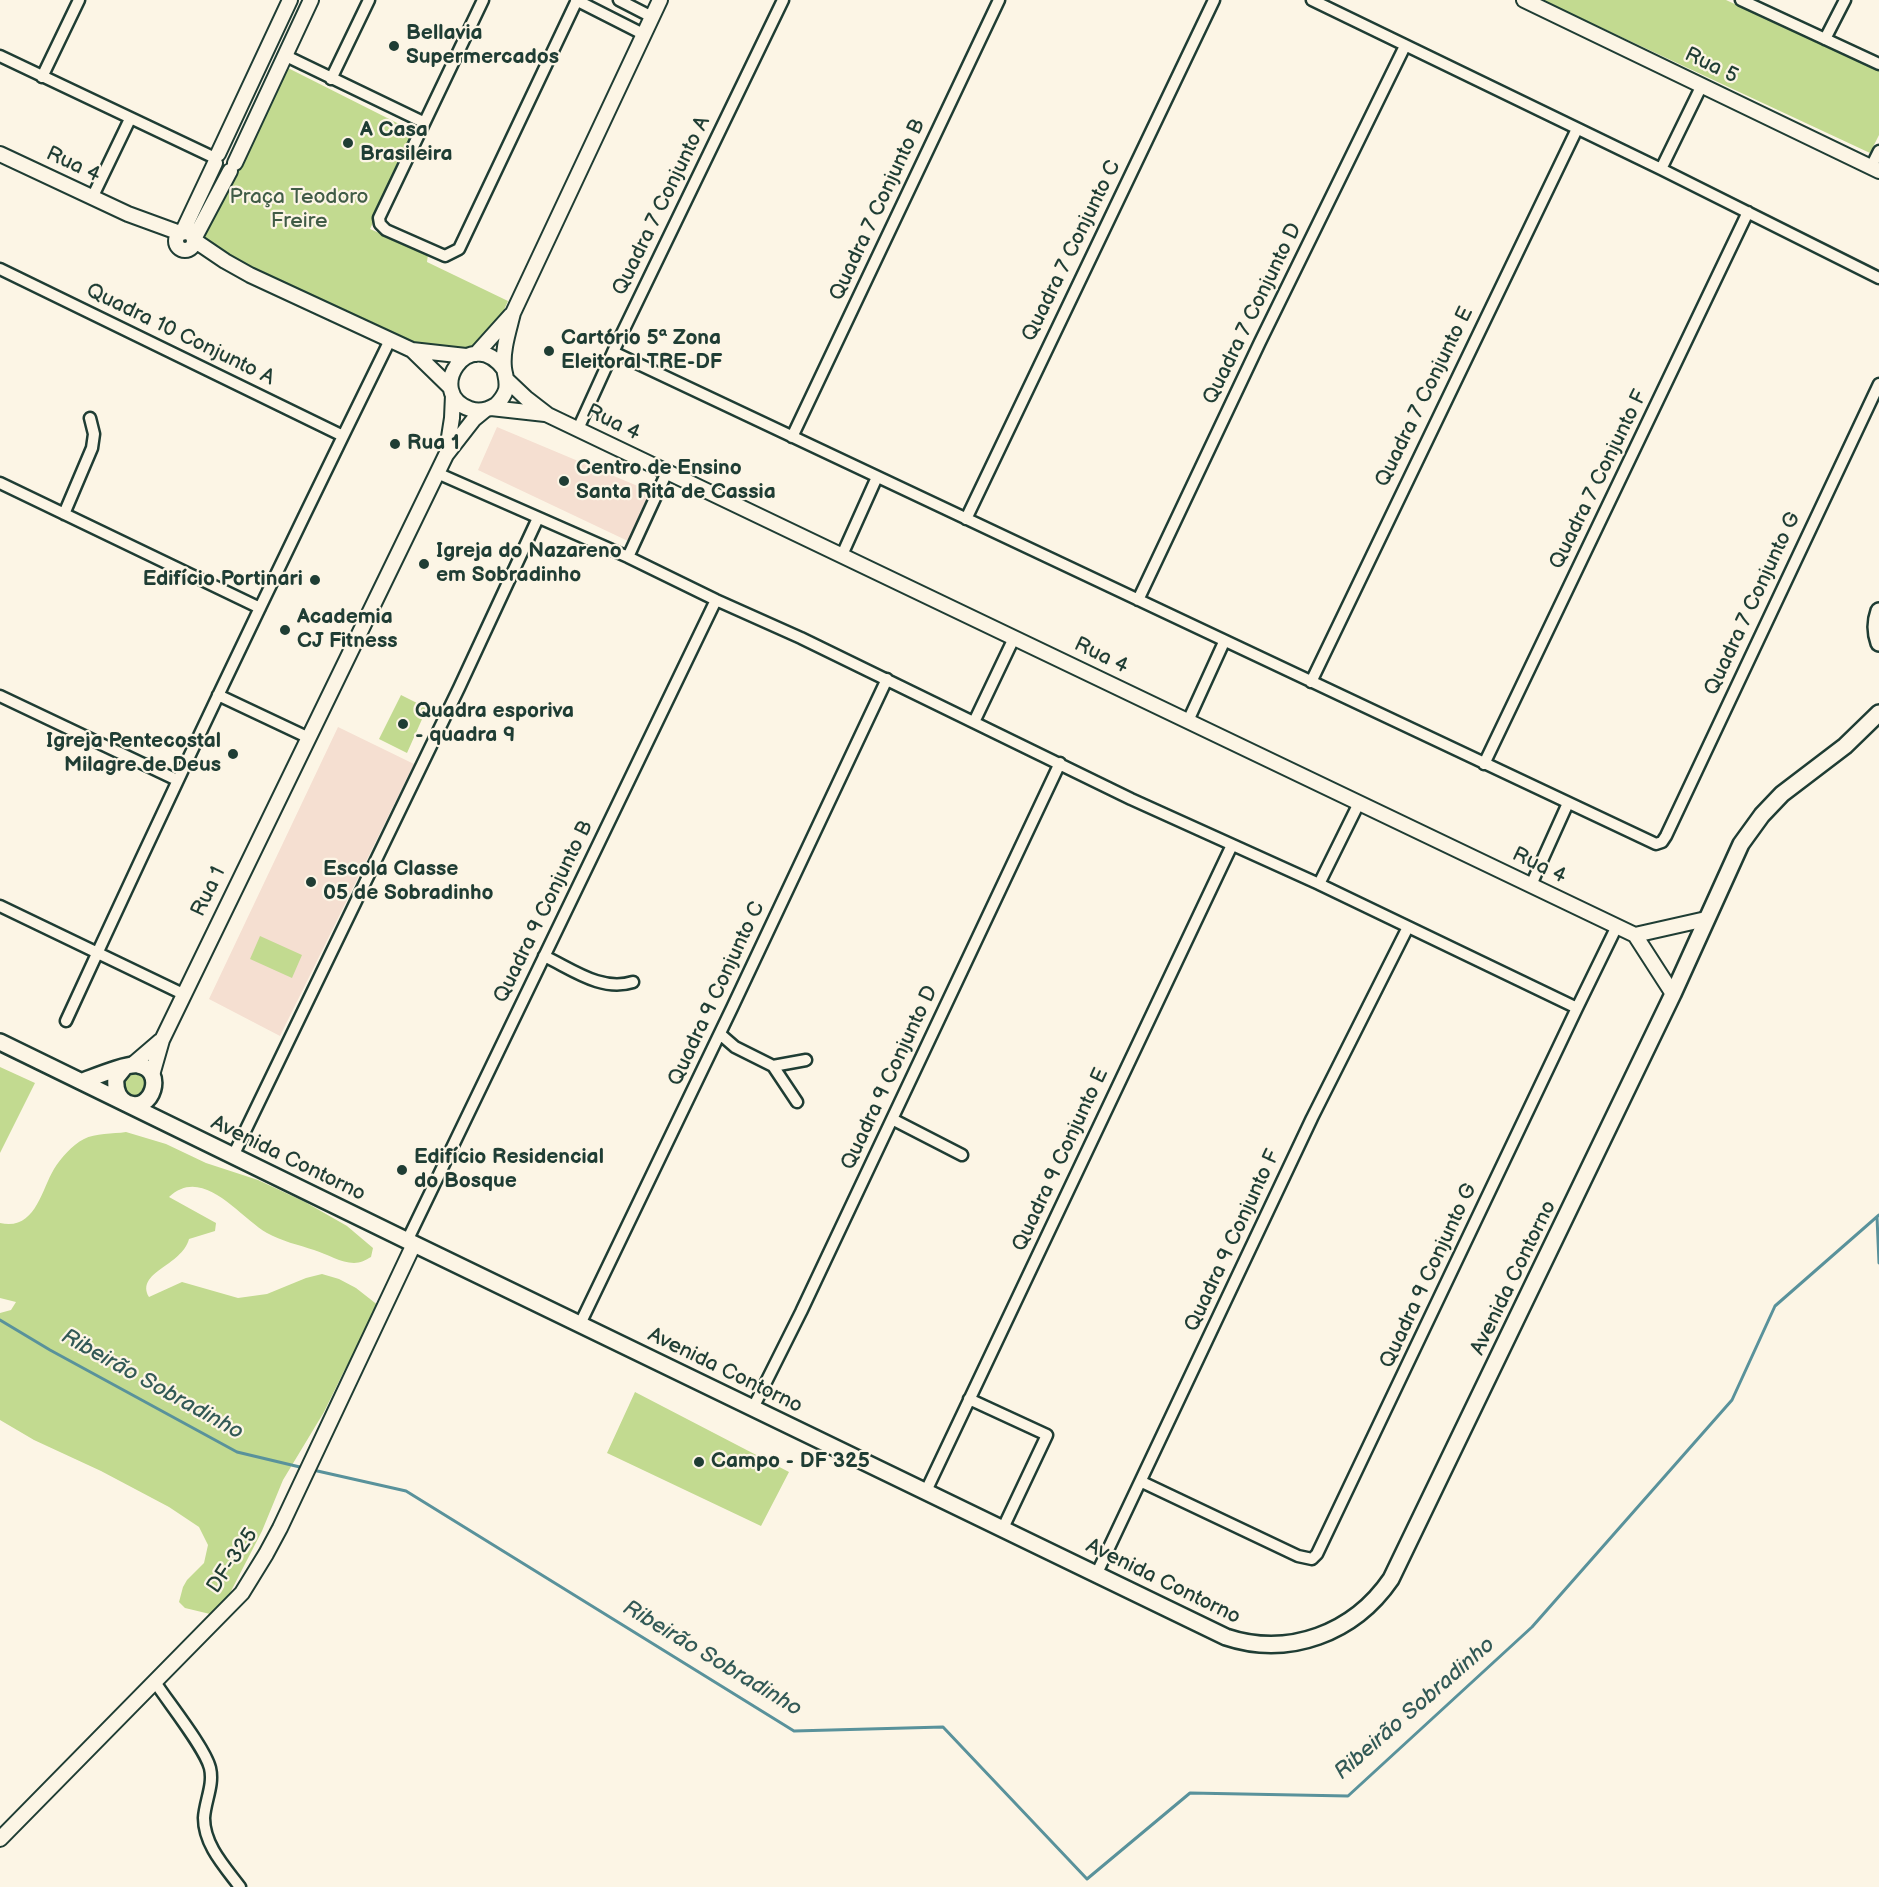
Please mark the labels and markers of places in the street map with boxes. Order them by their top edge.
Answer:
place label: Bellavia Supermercados [406,21,559,71]
marker: Bellavia Supermercados [387,39,401,53]
place label: A Casa Brasileira [360,118,453,168]
marker: A Casa Brasileira [341,136,355,150]
place label: Cartório 5ª Zona Eleitoral TRE-DF [561,326,723,376]
marker: Cartório 5ª Zona Eleitoral TRE-DF [542,344,556,358]
place label: Rua 1 [407,431,460,457]
marker: Rua 1 [388,437,402,451]
place label: Centro de Ensino Santa Rita de Cassia [576,456,776,506]
marker: Centro de Ensino Santa Rita de Cassia [557,474,571,488]
place label: Igreja do Nazareno em Sobradinho [436,539,622,589]
marker: Igreja do Nazareno em Sobradinho [417,557,431,571]
place label: Edifício Portinari [143,567,303,593]
marker: Edifício Portinari [308,573,322,587]
place label: Academia CJ Fitness [297,605,398,655]
marker: Academia CJ Fitness [278,623,292,637]
place label: Quadra esporiva - quadra 9 [415,699,574,749]
marker: Quadra esporiva - quadra 9 [396,717,410,731]
place label: Igreja Pentecostal Milagre de Deus [46,729,221,779]
marker: Igreja Pentecostal Milagre de Deus [226,747,240,761]
place label: Escola Classe 05 de Sobradinho [323,857,493,907]
marker: Escola Classe 05 de Sobradinho [304,875,318,889]
place label: Edifício Residencial do Bosque [414,1145,604,1195]
marker: Edifício Residencial do Bosque [395,1163,409,1177]
place label: Campo - DF 325 [711,1449,870,1475]
marker: Campo - DF 325 [692,1455,706,1469]

